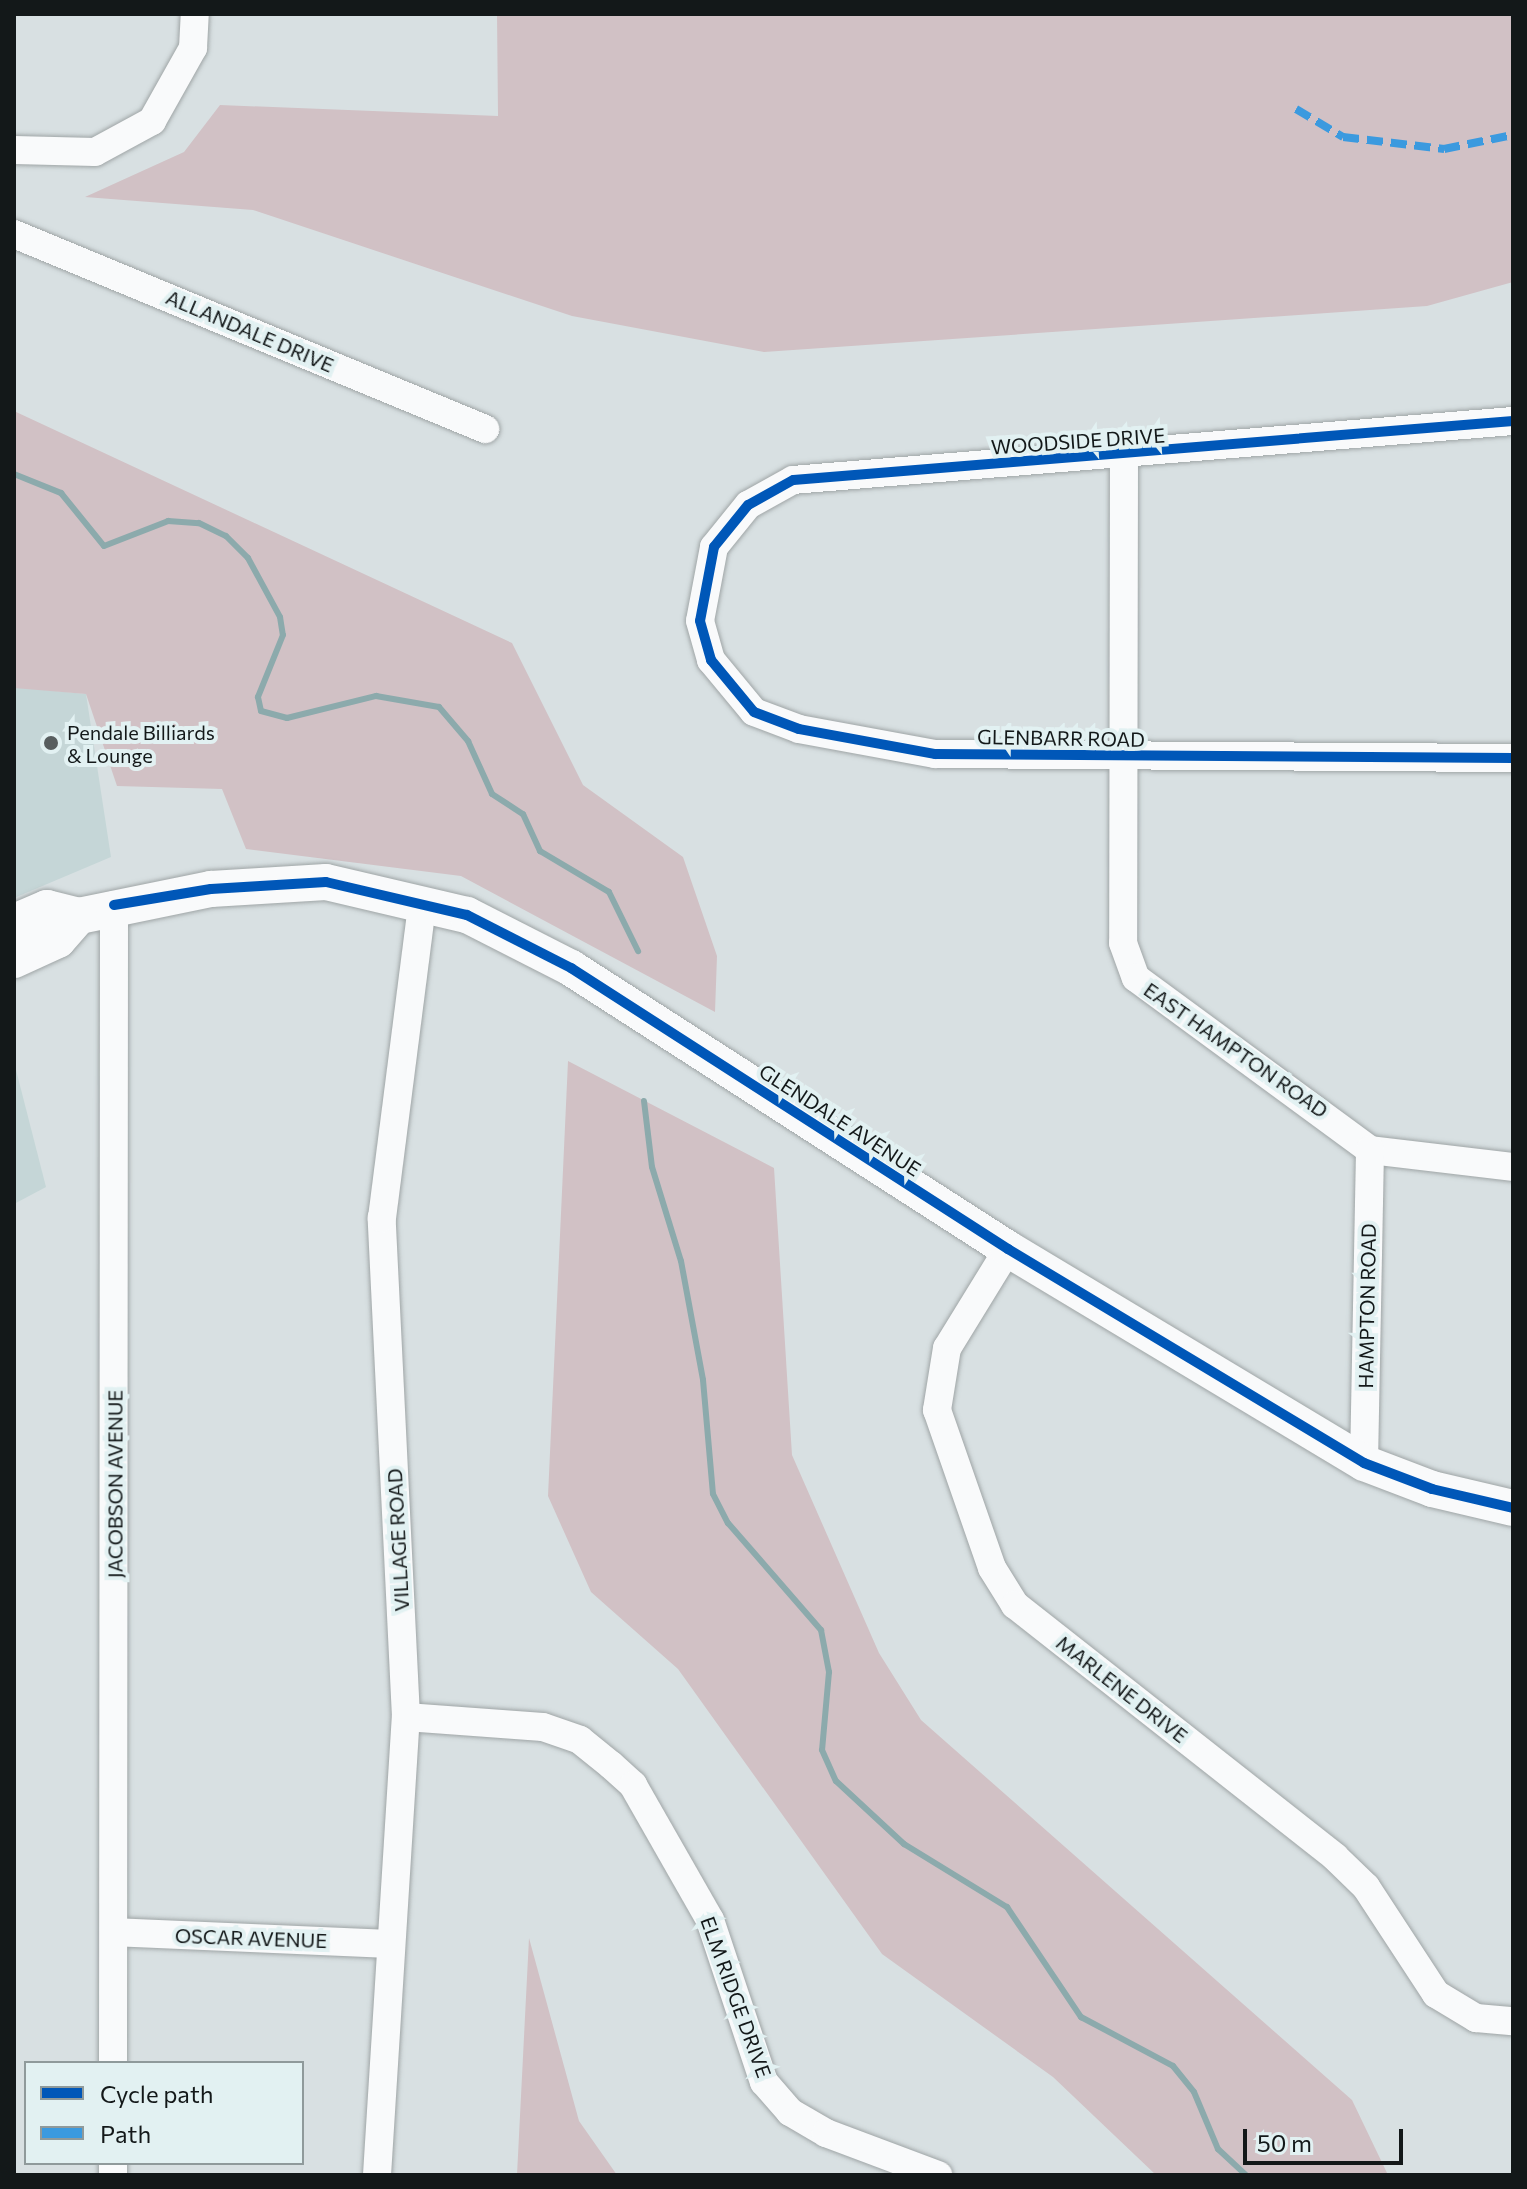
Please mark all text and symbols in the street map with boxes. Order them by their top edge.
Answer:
street label: ALLANDALE DRIVE [162,285,338,377]
street label: WOODSIDE DRIVE [990,423,1166,459]
place label: Pendale Billiards & Lounge [67,720,215,767]
street label: GLENBARR ROAD [977,725,1145,751]
marker: Pendale Billiards & Lounge [42,734,60,752]
street label: EAST HAMPTON ROAD [1139,977,1333,1123]
street label: GLENDALE AVENUE [755,1059,925,1181]
street label: HAMPTON ROAD [1354,1223,1380,1389]
street label: JACOBSON AVENUE [103,1390,127,1578]
street label: VILLAGE ROAD [382,1468,414,1612]
street label: MARLENE DRIVE [1052,1630,1192,1748]
street label: ELM RIDGE DRIVE [696,1913,776,2081]
street label: OSCAR AVENUE [174,1923,328,1953]
legend [24,2061,304,2165]
text: Cycle path [100,2079,214,2108]
scale bar [1247,2113,1407,2163]
text: Path [100,2119,151,2148]
text: 50 m [1257,2128,1312,2157]

